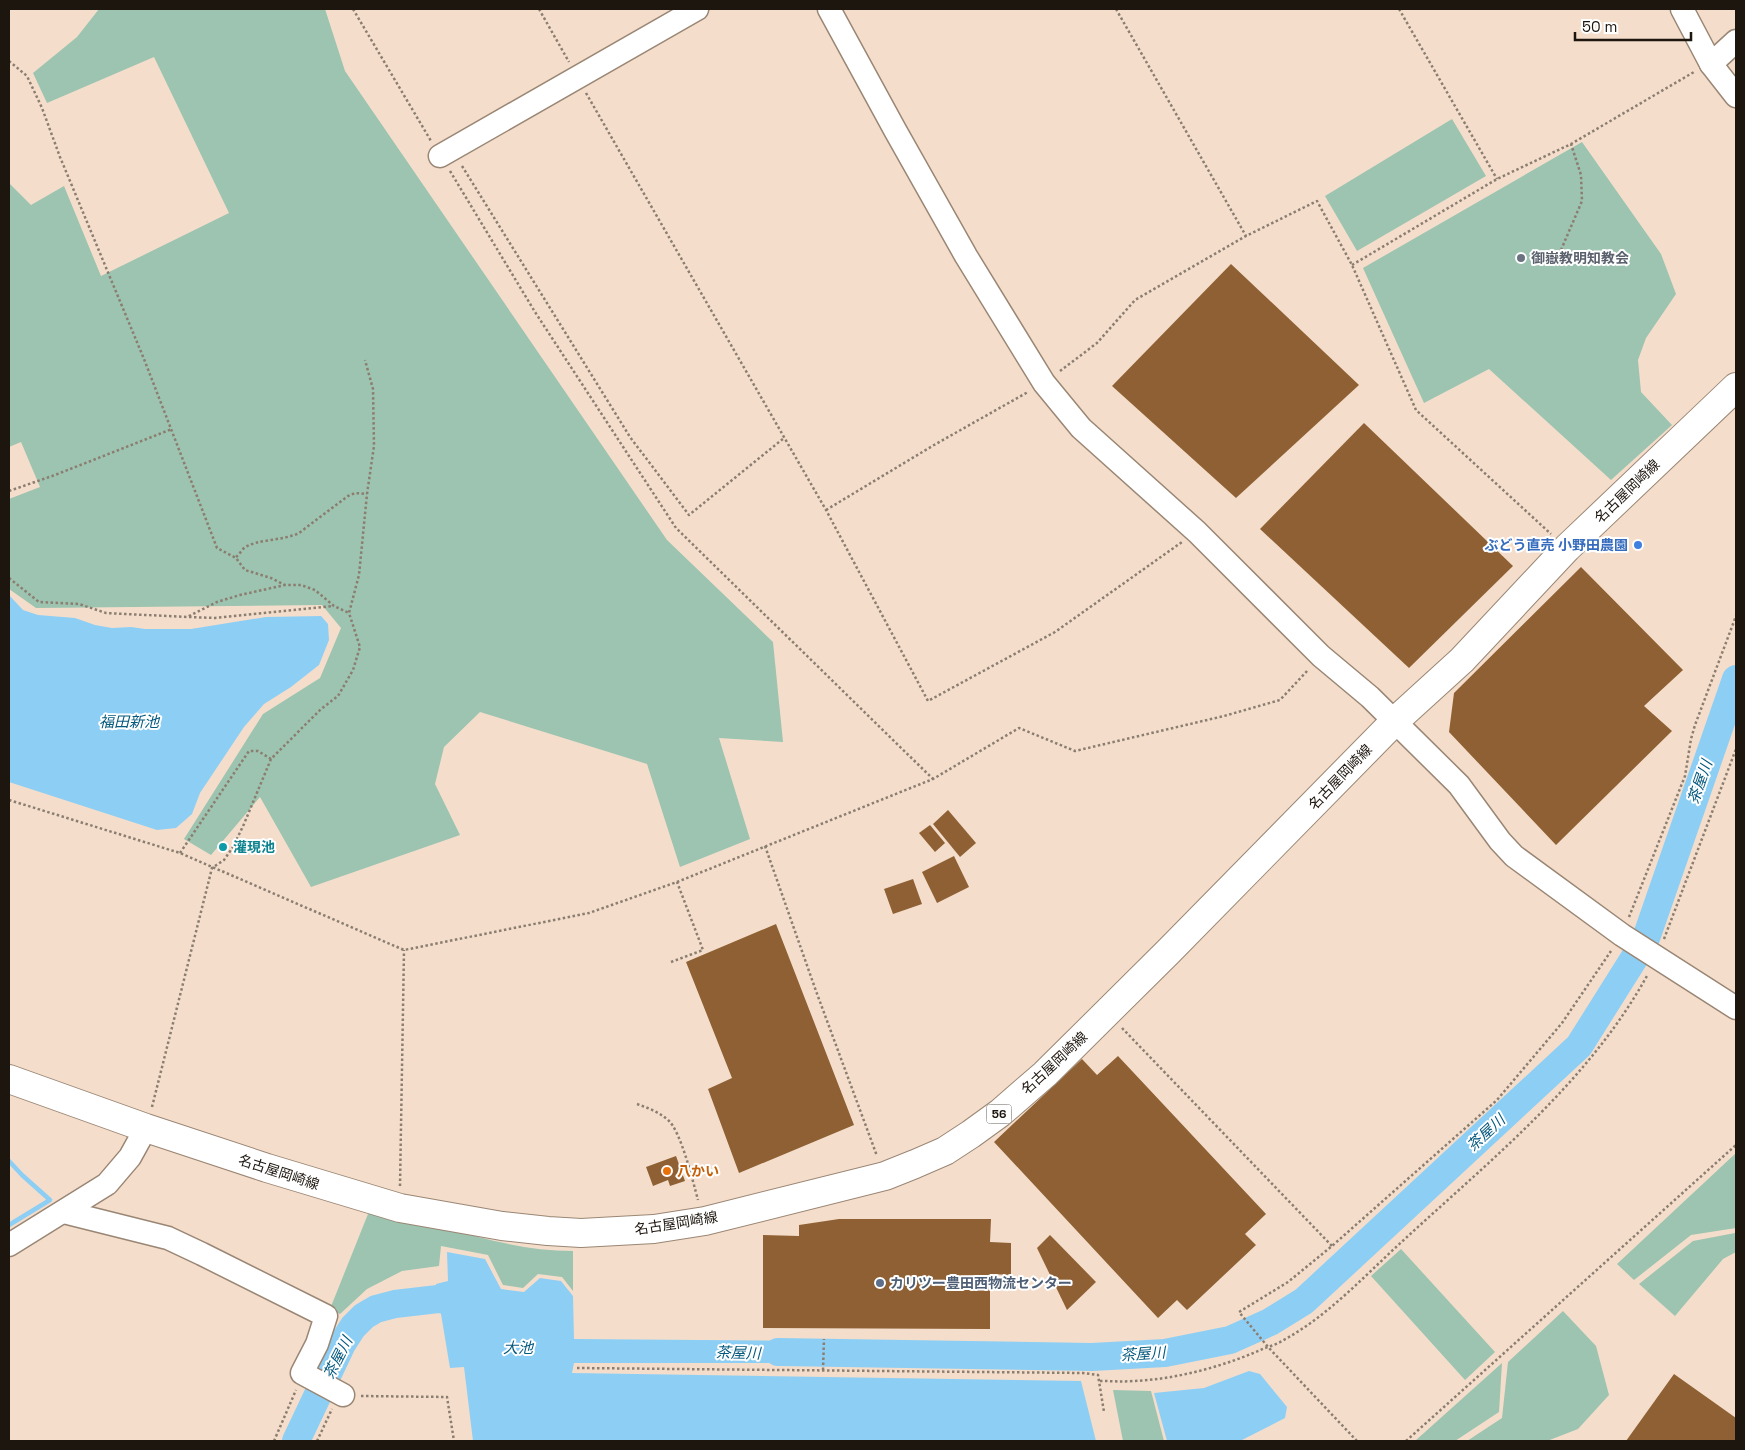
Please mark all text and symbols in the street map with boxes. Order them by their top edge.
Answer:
scale bar [1575,10,1691,42]
text: 50 m [1582,17,1617,36]
place label: 御嶽教明知教会 [1531,249,1629,267]
marker: 御嶽教明知教会 [1515,252,1527,264]
street label: 名古屋岡崎線 [1591,455,1663,527]
place label: ぶどう直売 小野田農園 [1484,536,1628,554]
marker: ぶどう直売 小野田農園 [1632,539,1644,551]
water label: 福田新池 [99,712,161,731]
street label: 名古屋岡崎線 [1304,741,1376,813]
water label: 茶屋川 [1683,756,1716,806]
place label: 灌現池 [233,838,275,856]
marker: 灌現池 [217,841,229,853]
street label: 名古屋岡崎線 [1017,1028,1091,1098]
road number: 56 [986,1104,1012,1124]
water label: 茶屋川 [1463,1109,1510,1155]
street label: 名古屋岡崎線 [236,1150,322,1194]
place label: 八かい [677,1162,719,1180]
marker: 八かい [661,1165,673,1177]
street label: 名古屋岡崎線 [633,1208,719,1238]
place label: カリツー豊田西物流センター [890,1274,1072,1292]
marker: カリツー豊田西物流センター [874,1277,886,1289]
water label: 茶屋川 [319,1332,357,1382]
water label: 大池 [503,1338,535,1357]
water label: 茶屋川 [1120,1342,1168,1365]
water label: 茶屋川 [715,1343,763,1362]

